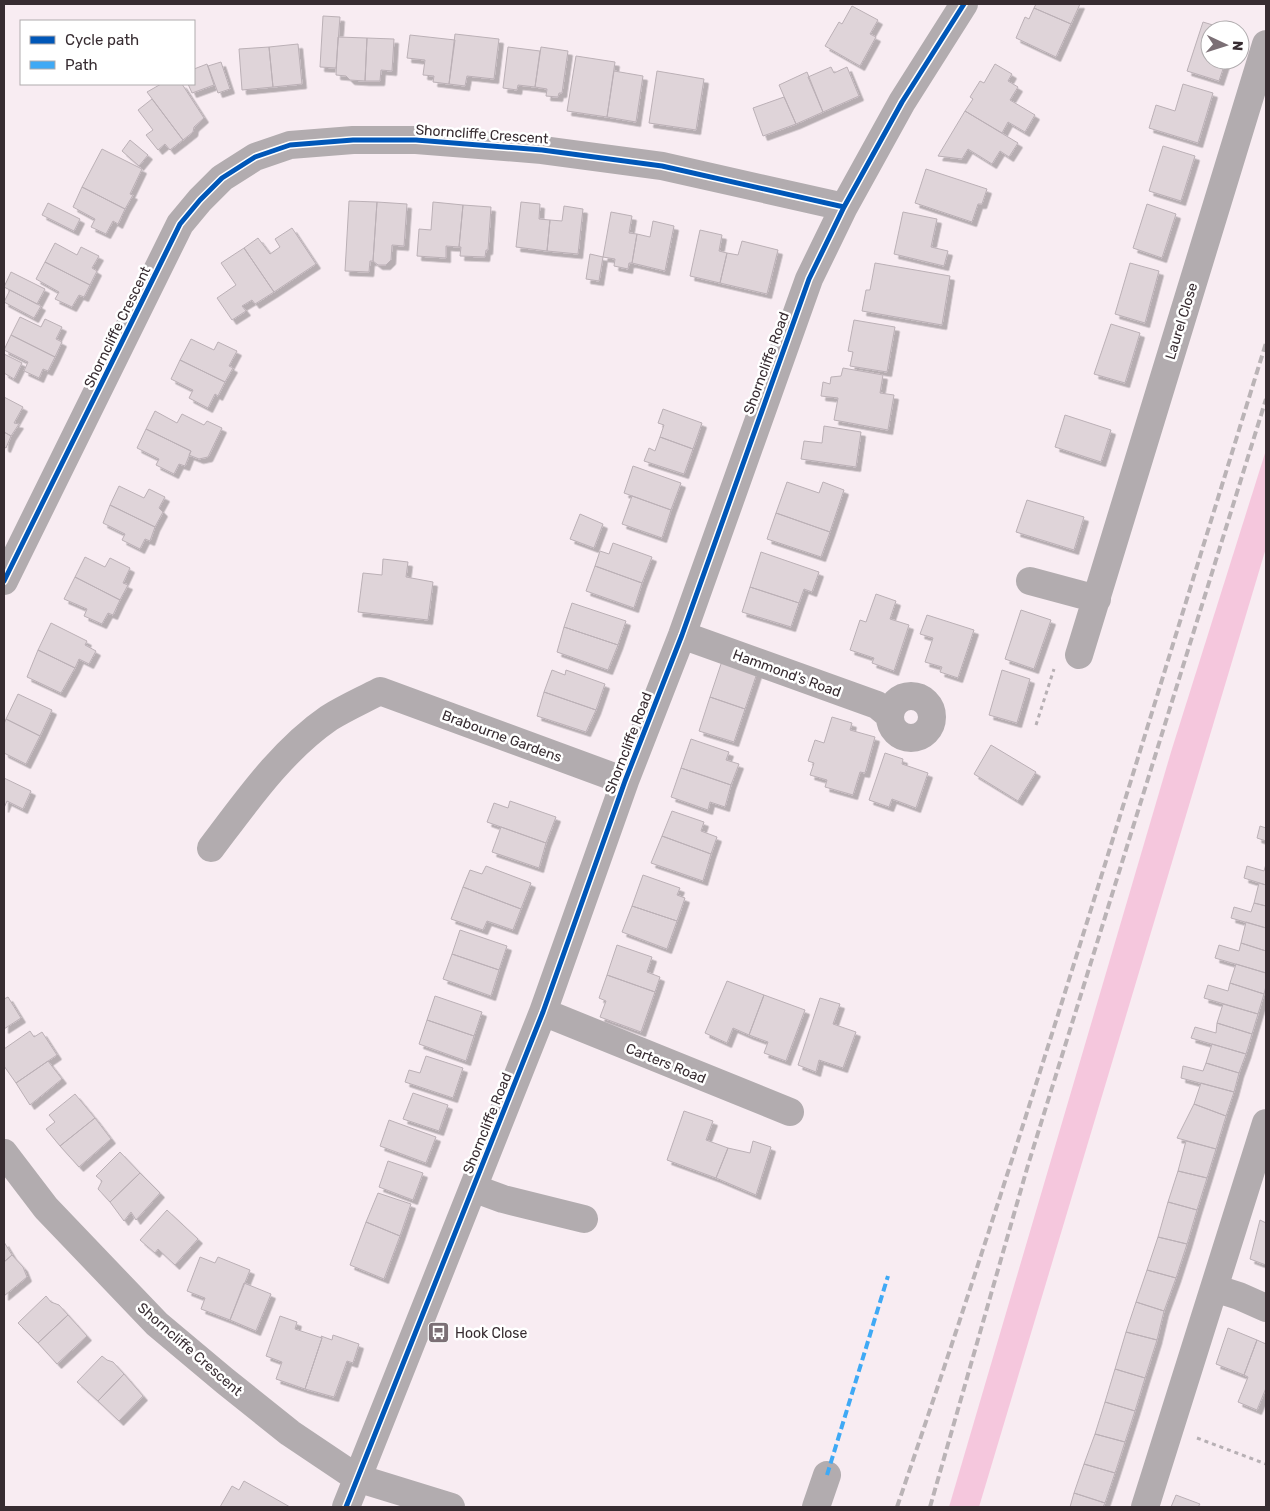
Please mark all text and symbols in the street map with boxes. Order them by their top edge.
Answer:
legend [20,20,195,85]
north arrow [1200,20,1250,70]
text: Cycle path [65,31,139,49]
text: N [1229,40,1246,51]
text: Path [65,56,98,74]
street label: Shorncliffe Crescent [415,121,550,148]
street label: Shorncliffe Crescent [81,263,155,391]
street label: Laurel Close [1162,280,1201,362]
street label: Shorncliffe Road [740,310,793,417]
street label: Hammond's Road [730,646,843,701]
street label: Shorncliffe Road [601,690,656,796]
street label: Brabourne Gardens [440,707,564,766]
street label: Carters Road [623,1040,708,1087]
street label: Shorncliffe Road [459,1070,515,1176]
street label: Shorncliffe Crescent [134,1299,246,1400]
bus stop icon: Hook Close [427,1321,451,1345]
place label: Hook Close [455,1325,527,1342]

